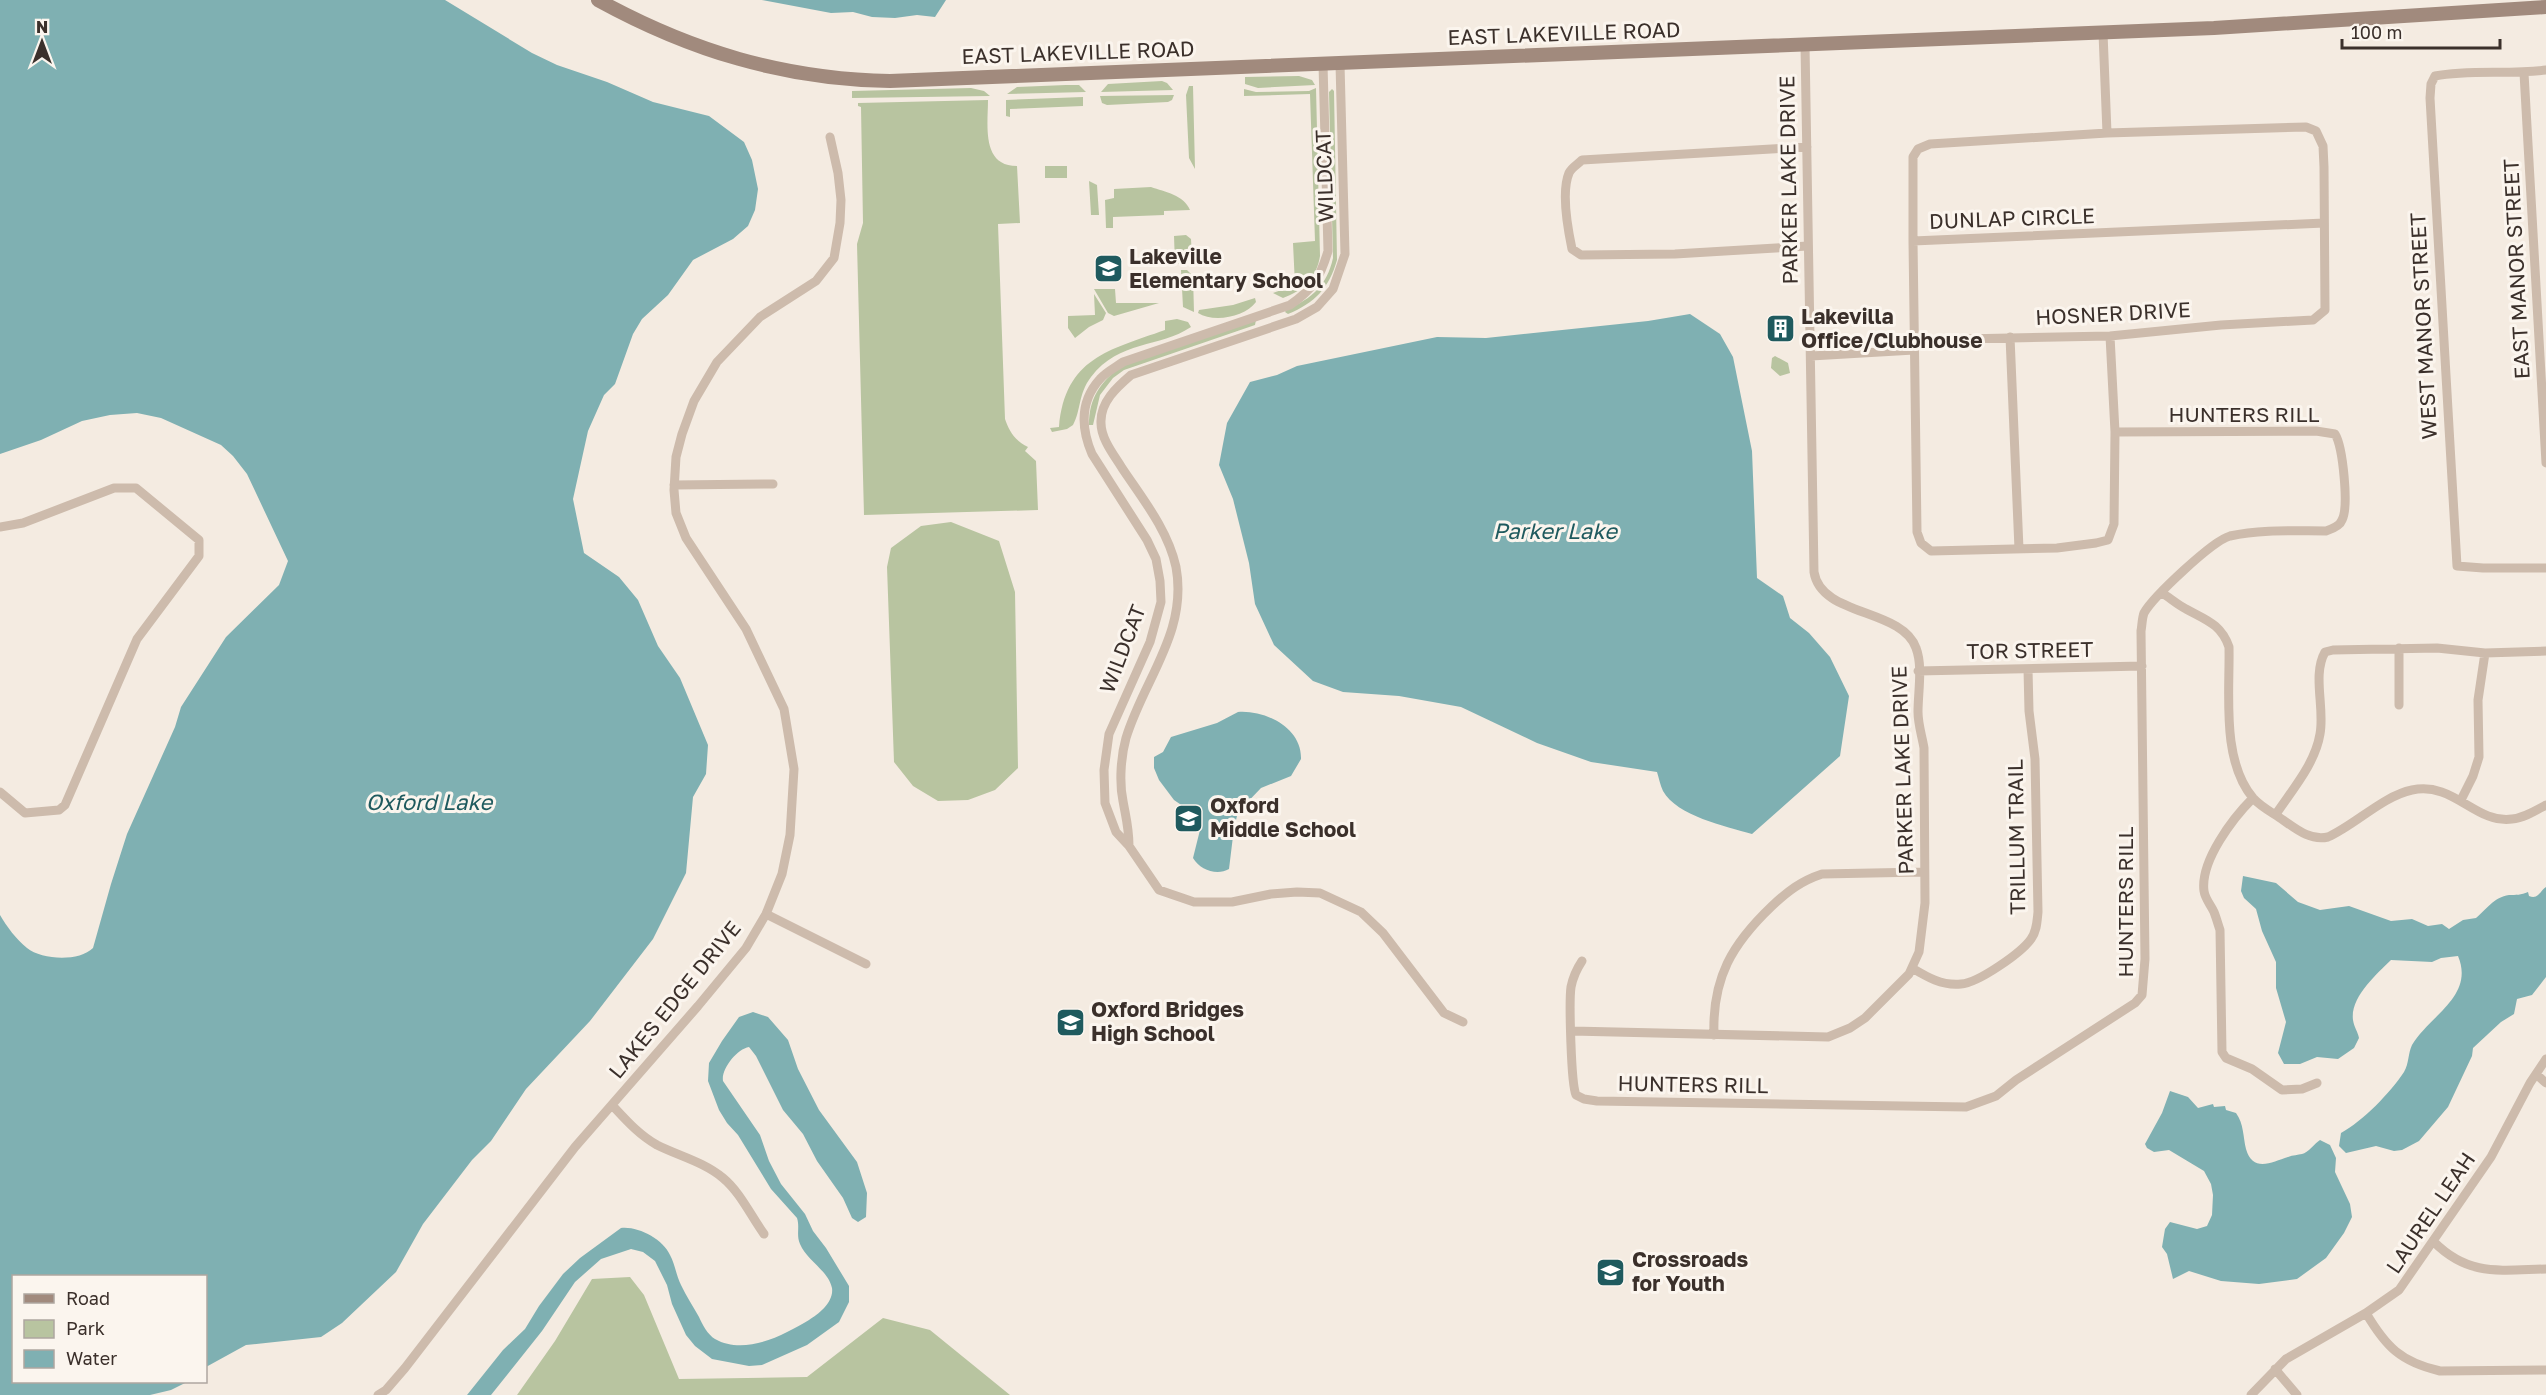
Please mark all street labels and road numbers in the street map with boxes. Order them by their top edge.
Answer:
street label: EAST LAKEVILLE ROAD [1447,16,1681,50]
street label: EAST LAKEVILLE ROAD [961,35,1195,69]
street label: PARKER LAKE DRIVE [1773,75,1803,285]
street label: WILDCAT [1309,129,1339,223]
street label: EAST MANOR STREET [2497,158,2535,380]
street label: DUNLAP CIRCLE [1929,202,2095,234]
street label: WEST MANOR STREET [2404,212,2442,440]
street label: HOSNER DRIVE [2035,296,2191,330]
street label: HUNTERS RILL [2169,401,2319,427]
street label: WILDCAT [1093,601,1151,697]
street label: TOR STREET [1966,636,2094,664]
street label: PARKER LAKE DRIVE [1885,665,1919,875]
street label: TRILLUM TRAIL [2002,759,2030,915]
street label: HUNTERS RILL [2112,827,2138,977]
street label: LAKES EDGE DRIVE [603,915,746,1084]
street label: HUNTERS RILL [1617,1070,1769,1098]
street label: LAUREL LEAH [2380,1147,2480,1278]

